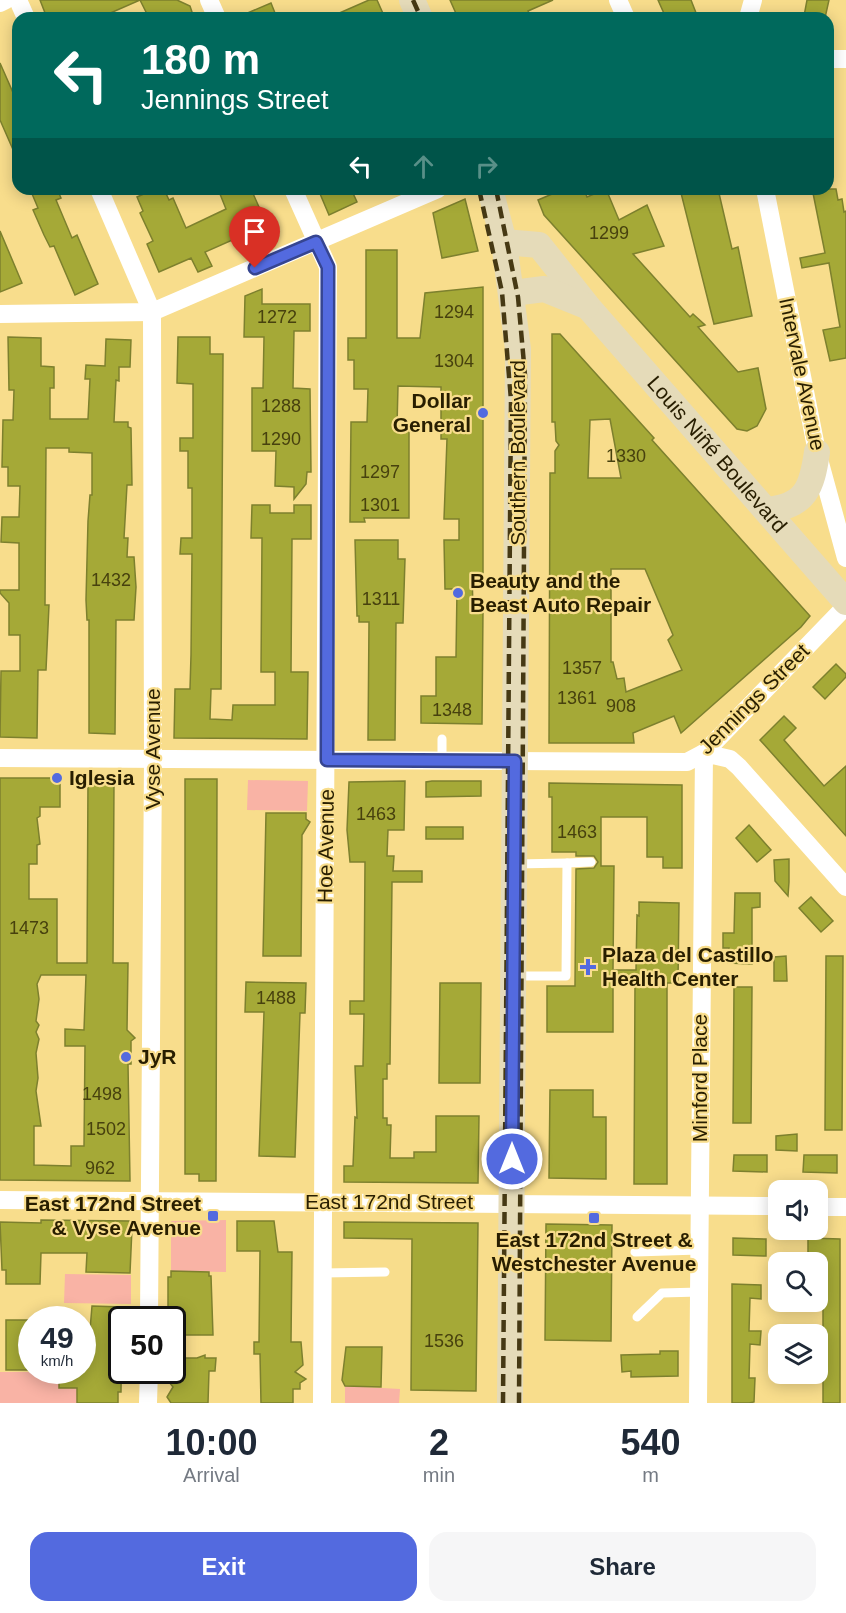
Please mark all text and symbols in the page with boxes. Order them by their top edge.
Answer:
icon: left [42,36,120,114]
text: 180 m [141,36,260,83]
text: Jennings Street [141,85,329,115]
icon: left [344,150,377,183]
icon: ahead [407,150,440,183]
icon: right [470,150,503,183]
pin [229,206,280,268]
icon: arrive [238,215,271,248]
house number: 1299 [589,223,629,243]
street label: Intervale Avenue [775,295,830,453]
house number: 1294 [434,302,474,322]
house number: 1272 [257,307,297,327]
house number: 1304 [434,351,474,371]
street label: Southern Boulevard [506,360,529,546]
street label: Louis Niñé Boulevard [643,371,792,537]
place label: Dollar General [393,389,471,436]
house number: 1288 [261,396,301,416]
marker: Dollar General [476,406,490,420]
house number: 1290 [261,429,301,449]
house number: 1330 [606,446,646,466]
house number: 1297 [360,462,400,482]
house number: 1301 [360,495,400,515]
place label: Beauty and the Beast Auto Repair [470,569,651,616]
house number: 1432 [91,570,131,590]
marker: Beauty and the Beast Auto Repair [451,586,465,600]
house number: 1311 [362,589,400,609]
street label: Jennings Street [694,639,813,758]
house number: 1357 [562,658,602,678]
street label: Vyse Avenue [141,688,164,810]
house number: 1361 [557,688,597,708]
house number: 908 [606,696,636,716]
house number: 1348 [432,700,472,720]
place label: Iglesia [69,766,135,789]
marker: Iglesia [50,771,64,785]
street label: Hoe Avenue [313,789,338,903]
house number: 1463 [356,804,396,824]
house number: 1463 [557,822,597,842]
house number: 1473 [9,918,49,938]
place label: Plaza del Castillo Health Center [602,943,774,990]
marker: Plaza del Castillo Health Center [579,958,597,976]
house number: 1488 [256,988,296,1008]
street label: Minford Place [688,1014,711,1142]
place label: JyR [138,1045,177,1068]
marker: JyR [119,1050,133,1064]
house number: 1498 [82,1084,122,1104]
house number: 1502 [86,1119,126,1139]
position arrow [480,1127,544,1191]
house number: 962 [85,1158,115,1178]
map controls [768,1180,828,1384]
button: sound [768,1180,828,1240]
street label: East 172nd Street [305,1190,473,1213]
place label: East 172nd Street & Vyse Avenue [25,1192,201,1239]
marker: East 172nd Street & Vyse Avenue [206,1209,220,1223]
marker: East 172nd Street & Westchester Avenue [587,1211,601,1225]
place label: East 172nd Street & Westchester Avenue [492,1228,696,1275]
button: search [768,1252,828,1312]
speed limit sign: 50 [108,1306,186,1384]
text: 49 [40,1321,74,1354]
button: layers [768,1324,828,1384]
house number: 1536 [424,1331,464,1351]
text: km/h [41,1352,73,1369]
text: 10:00 [165,1422,257,1463]
text: 2 [429,1422,449,1463]
text: 540 [620,1422,681,1463]
text: Arrival [183,1464,240,1486]
text: min [423,1464,455,1486]
text: m [642,1464,659,1486]
button: Exit [30,1532,417,1601]
button: Share [429,1532,816,1601]

